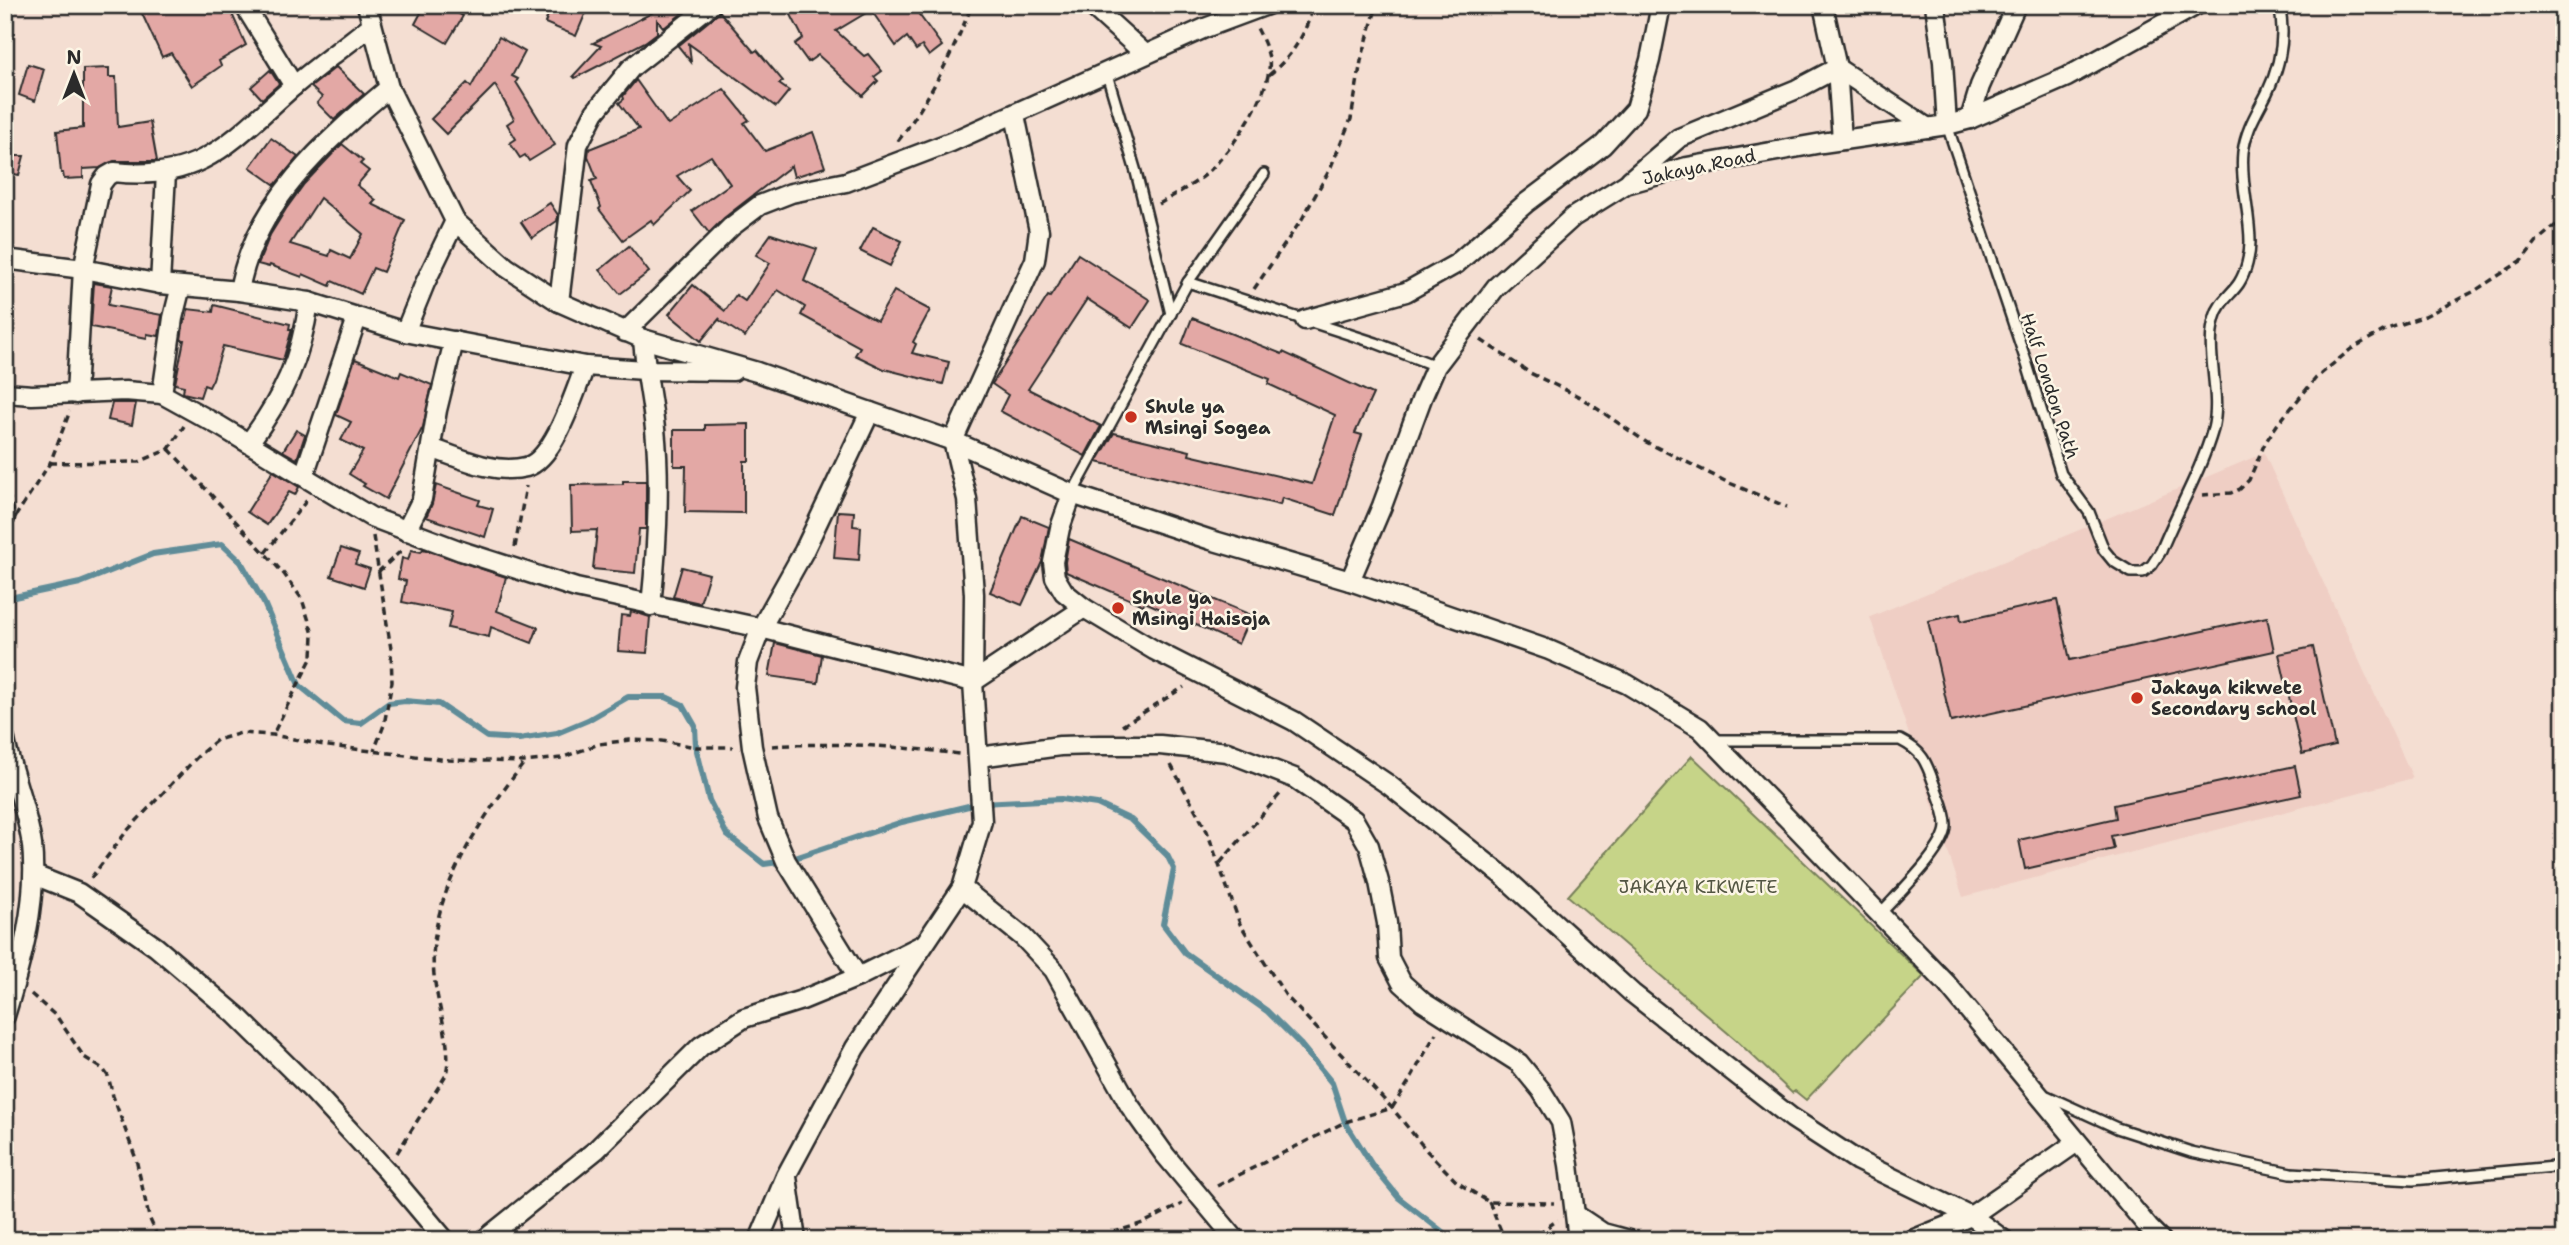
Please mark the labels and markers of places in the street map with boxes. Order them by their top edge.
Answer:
place label: Shule ya Msingi Sogea [1145,395,1271,440]
marker: Shule ya Msingi Sogea [1123,409,1139,425]
place label: Shule ya Msingi Haisoja [1132,586,1271,631]
marker: Shule ya Msingi Haisoja [1110,600,1126,616]
place label: Jakaya kikwete Secondary school [2151,676,2317,721]
marker: Jakaya kikwete Secondary school [2129,690,2145,706]

